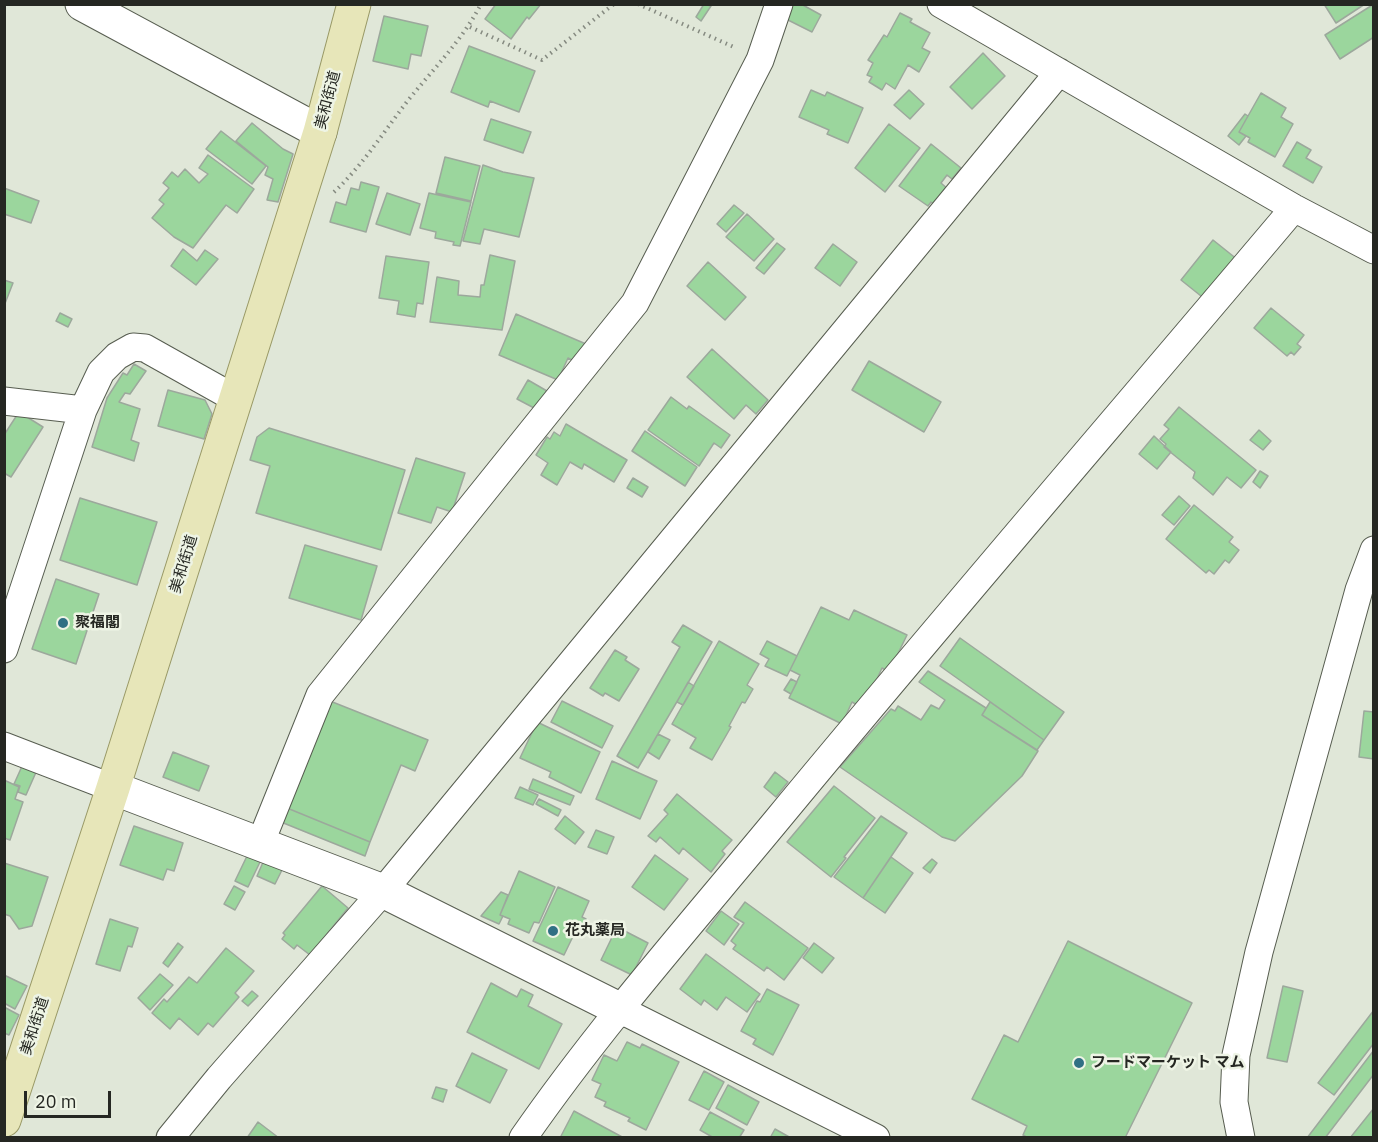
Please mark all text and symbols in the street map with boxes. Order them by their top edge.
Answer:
street label: 美和街道 [312,69,344,131]
street label: 美和街道 [167,533,201,595]
place label: 聚福閣 [75,614,120,632]
marker: 聚福閣 [56,616,70,630]
place label: 花丸薬局 [565,922,625,940]
marker: 花丸薬局 [546,924,560,938]
street label: 美和街道 [17,995,53,1057]
place label: フードマーケット マム [1091,1054,1245,1072]
marker: フードマーケット マム [1072,1056,1086,1070]
scale bar [27,1079,114,1117]
text: 20 m [35,1090,77,1113]

